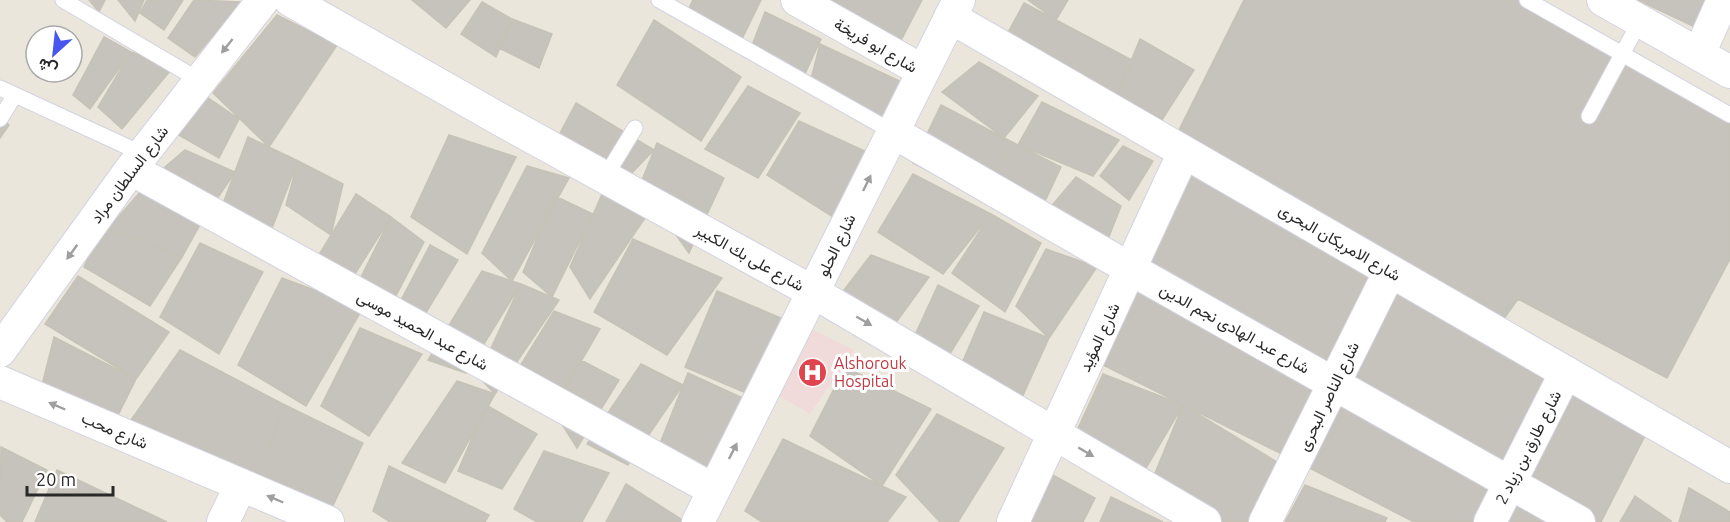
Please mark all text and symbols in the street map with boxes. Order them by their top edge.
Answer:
street label: شارع ابو فريخة [830,14,921,79]
north arrow [24,24,84,84]
one-way arrow [220,38,233,54]
text: ش [35,54,60,80]
street label: شارع السلطان مراد [87,122,174,228]
one-way arrow [863,174,872,191]
street label: شارع الامريكان البحرى [1274,200,1404,287]
street label: شارع الحلو [813,211,862,280]
street label: شارع على بك الكبير [690,219,807,297]
one-way arrow [66,244,78,260]
street label: شارع عبد الهادى نجم الدين [1156,279,1313,379]
street label: شارع عبد الحميد موسى [353,287,492,376]
street label: شارع المؤيد [1075,300,1126,376]
one-way arrow [855,316,872,326]
street label: شارع الناصر البحرى [1294,338,1365,455]
place label: Alshorouk Hospital [834,354,907,390]
hospital icon: Alshorouk Hospital [797,356,829,388]
street label: شارع طارق بن زياد 2 [1492,387,1567,508]
one-way arrow [47,401,65,411]
street label: شارع محب [78,408,151,455]
one-way arrow [728,442,738,460]
one-way arrow [1078,447,1095,457]
scale bar [27,459,112,497]
text: 20 m [36,469,76,489]
one-way arrow [265,494,283,504]

